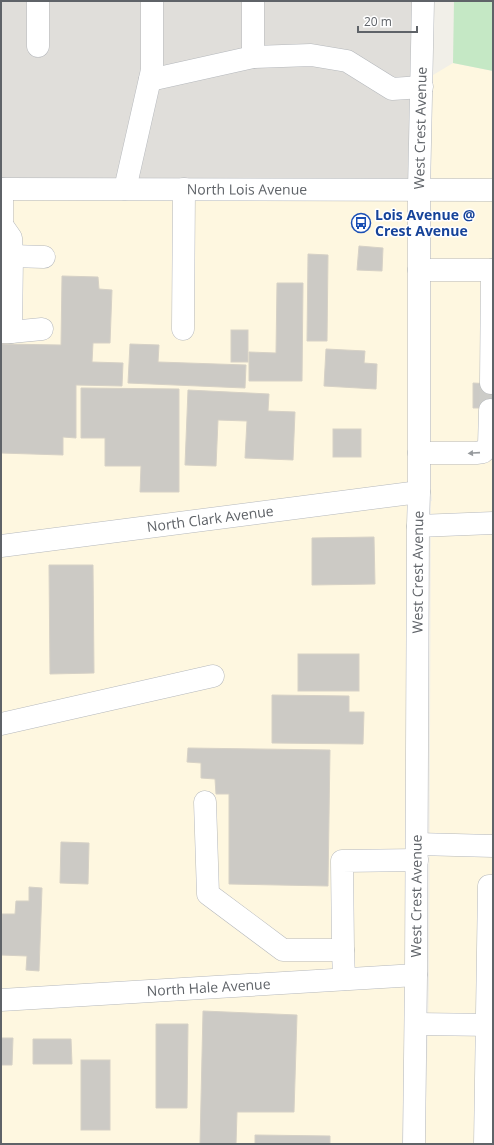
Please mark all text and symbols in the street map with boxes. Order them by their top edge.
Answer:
scale bar [358,8,417,34]
text: 20 m [364,13,392,30]
street label: West Crest Avenue [409,66,431,190]
street label: North Lois Avenue [187,179,307,199]
place label: Lois Avenue @ Crest Avenue [375,205,475,240]
bus stop icon: Lois Avenue @ Crest Avenue [350,212,372,234]
one-way arrow [468,449,480,456]
street label: North Clark Avenue [146,501,275,536]
street label: West Crest Avenue [408,510,427,633]
street label: West Crest Avenue [406,835,426,957]
street label: North Hale Avenue [146,974,271,1000]

